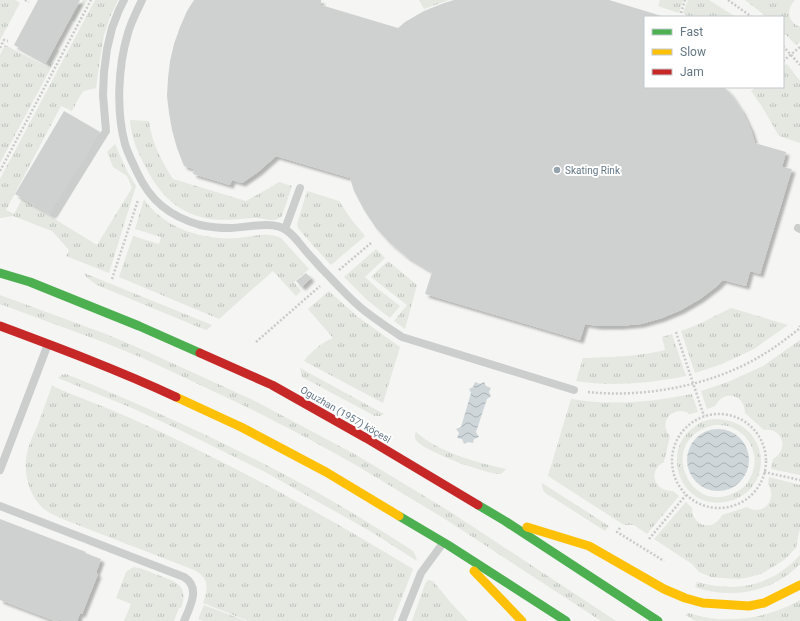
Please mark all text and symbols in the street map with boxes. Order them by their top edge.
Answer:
legend [644,16,784,88]
text: Fast [680,25,703,39]
text: Slow [680,45,706,59]
text: Jam [680,65,704,79]
marker: Skating Rink [552,165,562,175]
place label: Skating Rink [565,165,621,176]
street label: Oguzhan (1957) köçesi [298,384,393,446]

